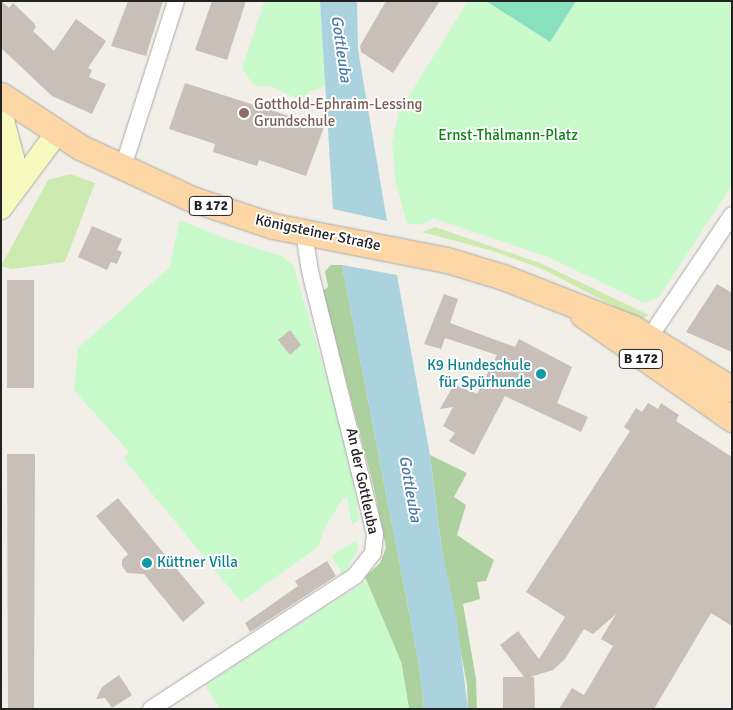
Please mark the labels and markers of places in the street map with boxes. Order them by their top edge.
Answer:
place label: Gotthold-Ephraim-Lessing Grundschule [254,95,422,130]
marker: Gotthold-Ephraim-Lessing Grundschule [238,107,250,119]
place label: K9 Hundeschule für Spürhunde [427,356,531,391]
marker: K9 Hundeschule für Spürhunde [535,368,547,380]
place label: Küttner Villa [157,554,238,572]
marker: Küttner Villa [141,557,153,569]

